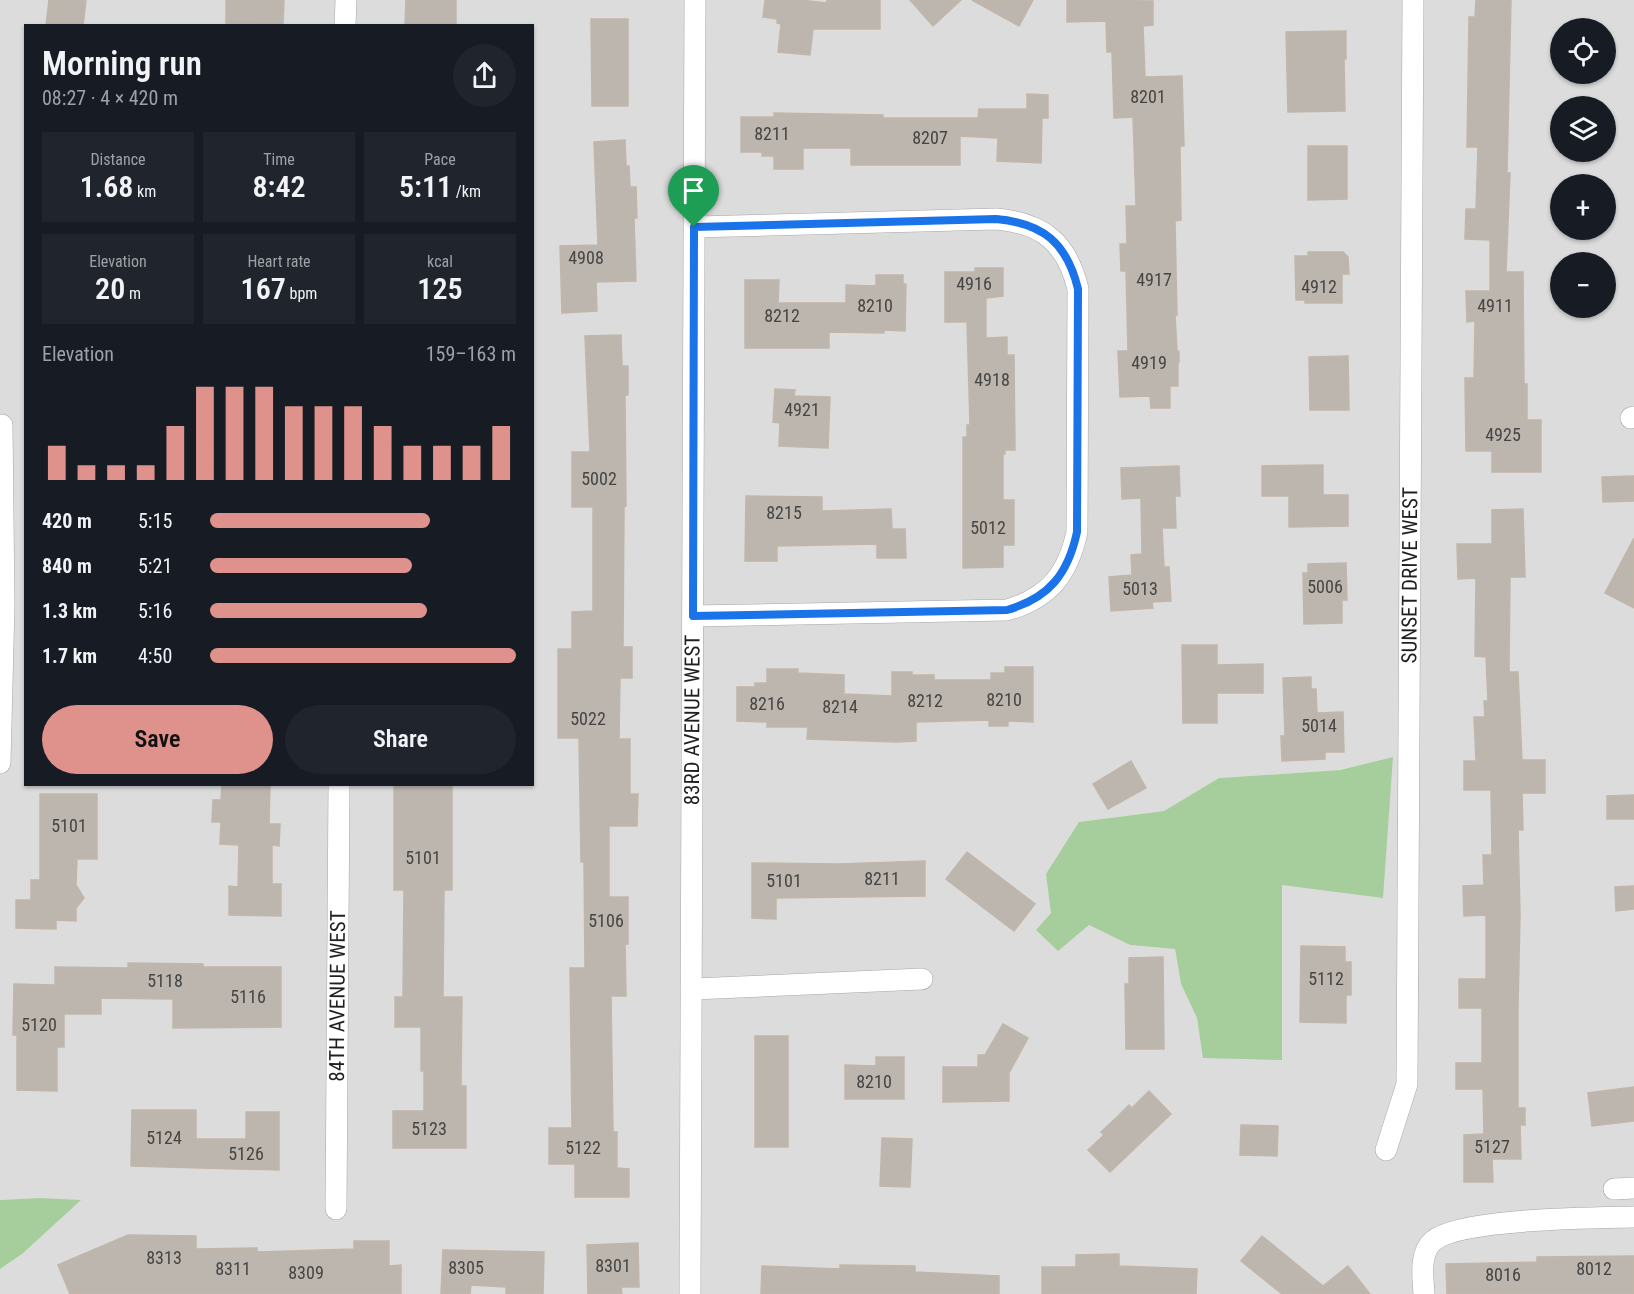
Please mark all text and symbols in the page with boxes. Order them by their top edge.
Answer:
map controls [1550,18,1616,318]
button: locate [1550,18,1616,84]
text: Morning run [42,44,202,83]
button: share [453,44,516,107]
text: 08:27 · 4 × 420 m [42,86,178,110]
house number: 8201 [1130,86,1166,107]
button: layers [1550,96,1616,162]
house number: 8211 [754,123,790,144]
house number: 8207 [912,127,948,148]
text: Distance [90,150,146,169]
text: Time [263,150,295,169]
text: Pace [424,150,456,169]
pin [668,165,719,227]
text: 1.68 [80,169,133,204]
text: 8:42 [252,169,306,204]
text: 5:11 [399,169,452,204]
icon: arrive [677,174,710,207]
button: + [1550,174,1616,240]
text: km [133,182,156,201]
text: /km [452,182,481,201]
house number: 4908 [568,247,604,268]
text: Elevation [89,252,147,271]
text: Heart rate [247,252,311,271]
text: kcal [427,252,453,271]
button: − [1550,252,1616,318]
house number: 4917 [1136,269,1172,290]
text: 20 [95,271,125,306]
text: 167 [241,271,286,306]
text: 125 [417,271,463,306]
house number: 4916 [956,273,992,294]
house number: 4912 [1301,276,1337,297]
text: m [125,284,141,303]
text: bpm [286,284,317,303]
house number: 8210 [857,295,893,316]
house number: 4911 [1477,295,1513,316]
house number: 8212 [764,305,800,326]
text: Elevation [42,342,114,366]
text: 159–163 m [426,342,516,366]
house number: 4919 [1131,352,1167,373]
house number: 4918 [974,369,1010,390]
house number: 4921 [784,399,820,420]
house number: 4925 [1485,424,1521,445]
house number: 5002 [581,468,617,489]
street label: SUNSET DRIVE WEST [1397,487,1422,664]
house number: 8215 [766,502,802,523]
text: 420 m [42,509,92,533]
text: 5:15 [138,509,172,533]
house number: 5012 [970,517,1006,538]
text: 840 m [42,554,92,578]
text: 5:21 [138,554,172,578]
house number: 5006 [1307,576,1343,597]
house number: 5013 [1122,578,1158,599]
text: 1.3 km [42,599,97,623]
text: 5:16 [138,599,172,623]
street label: 83RD AVENUE WEST [680,635,705,805]
text: 1.7 km [42,644,97,668]
text: 4:50 [138,644,172,668]
house number: 8210 [986,689,1022,710]
house number: 8212 [907,690,943,711]
house number: 8216 [749,693,785,714]
house number: 8214 [822,696,858,717]
button: Save [42,705,273,774]
button: Share [285,705,516,774]
house number: 5022 [570,708,606,729]
house number: 5014 [1301,715,1337,736]
house number: 5101 [51,815,87,836]
house number: 5101 [405,847,441,868]
house number: 8211 [864,868,900,889]
house number: 5101 [766,870,802,891]
street label: 84TH AVENUE WEST [325,910,350,1082]
house number: 5106 [588,910,624,931]
house number: 5112 [1308,968,1344,989]
house number: 5118 [147,970,183,991]
house number: 5116 [230,986,266,1007]
house number: 5120 [21,1014,57,1035]
house number: 8210 [856,1071,892,1092]
house number: 5123 [411,1118,447,1139]
house number: 5124 [146,1127,182,1148]
house number: 5127 [1474,1136,1510,1157]
house number: 5122 [565,1137,601,1158]
house number: 5126 [228,1143,264,1164]
house number: 8313 [146,1247,182,1268]
house number: 8301 [595,1255,631,1276]
house number: 8305 [448,1257,484,1278]
house number: 8311 [215,1258,251,1279]
house number: 8012 [1576,1258,1612,1279]
house number: 8309 [288,1262,324,1283]
house number: 8016 [1485,1264,1521,1285]

